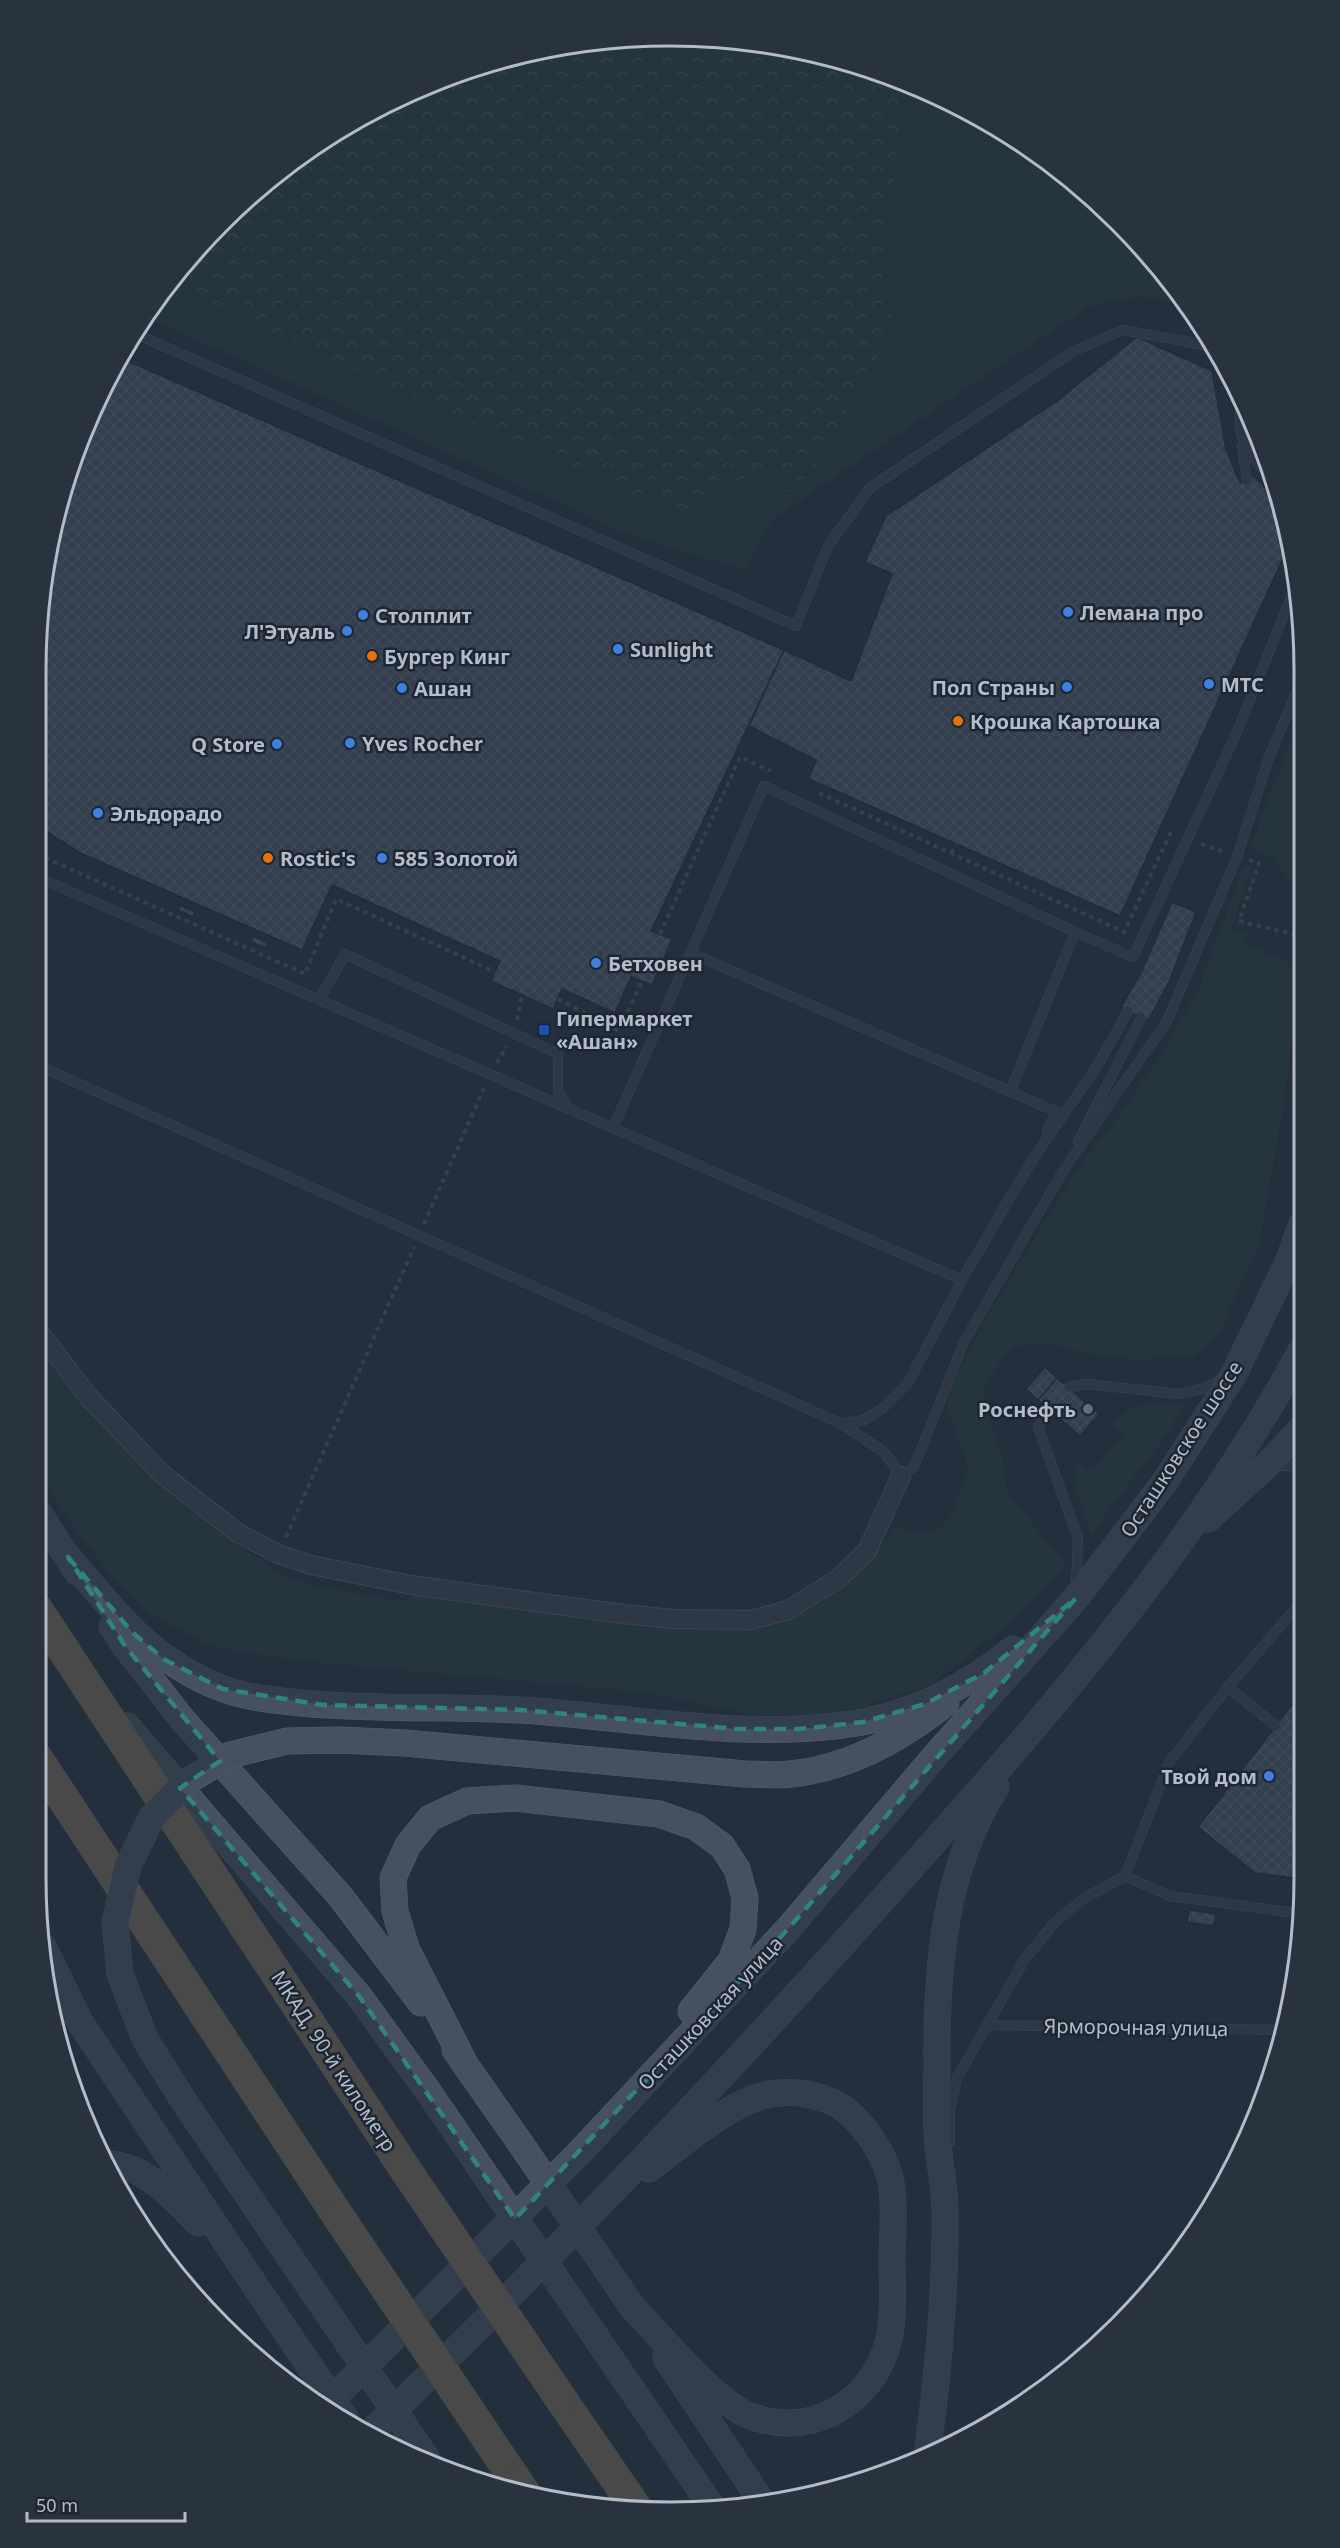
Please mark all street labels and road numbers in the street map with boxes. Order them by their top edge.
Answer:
street label: Осташковское шоссе [1114,1356,1248,1542]
street label: Осташковская улица [631,1930,789,2096]
street label: МКАД, 90-й километр [265,1965,403,2157]
street label: Ярморочная улица [1043,2012,1229,2042]

